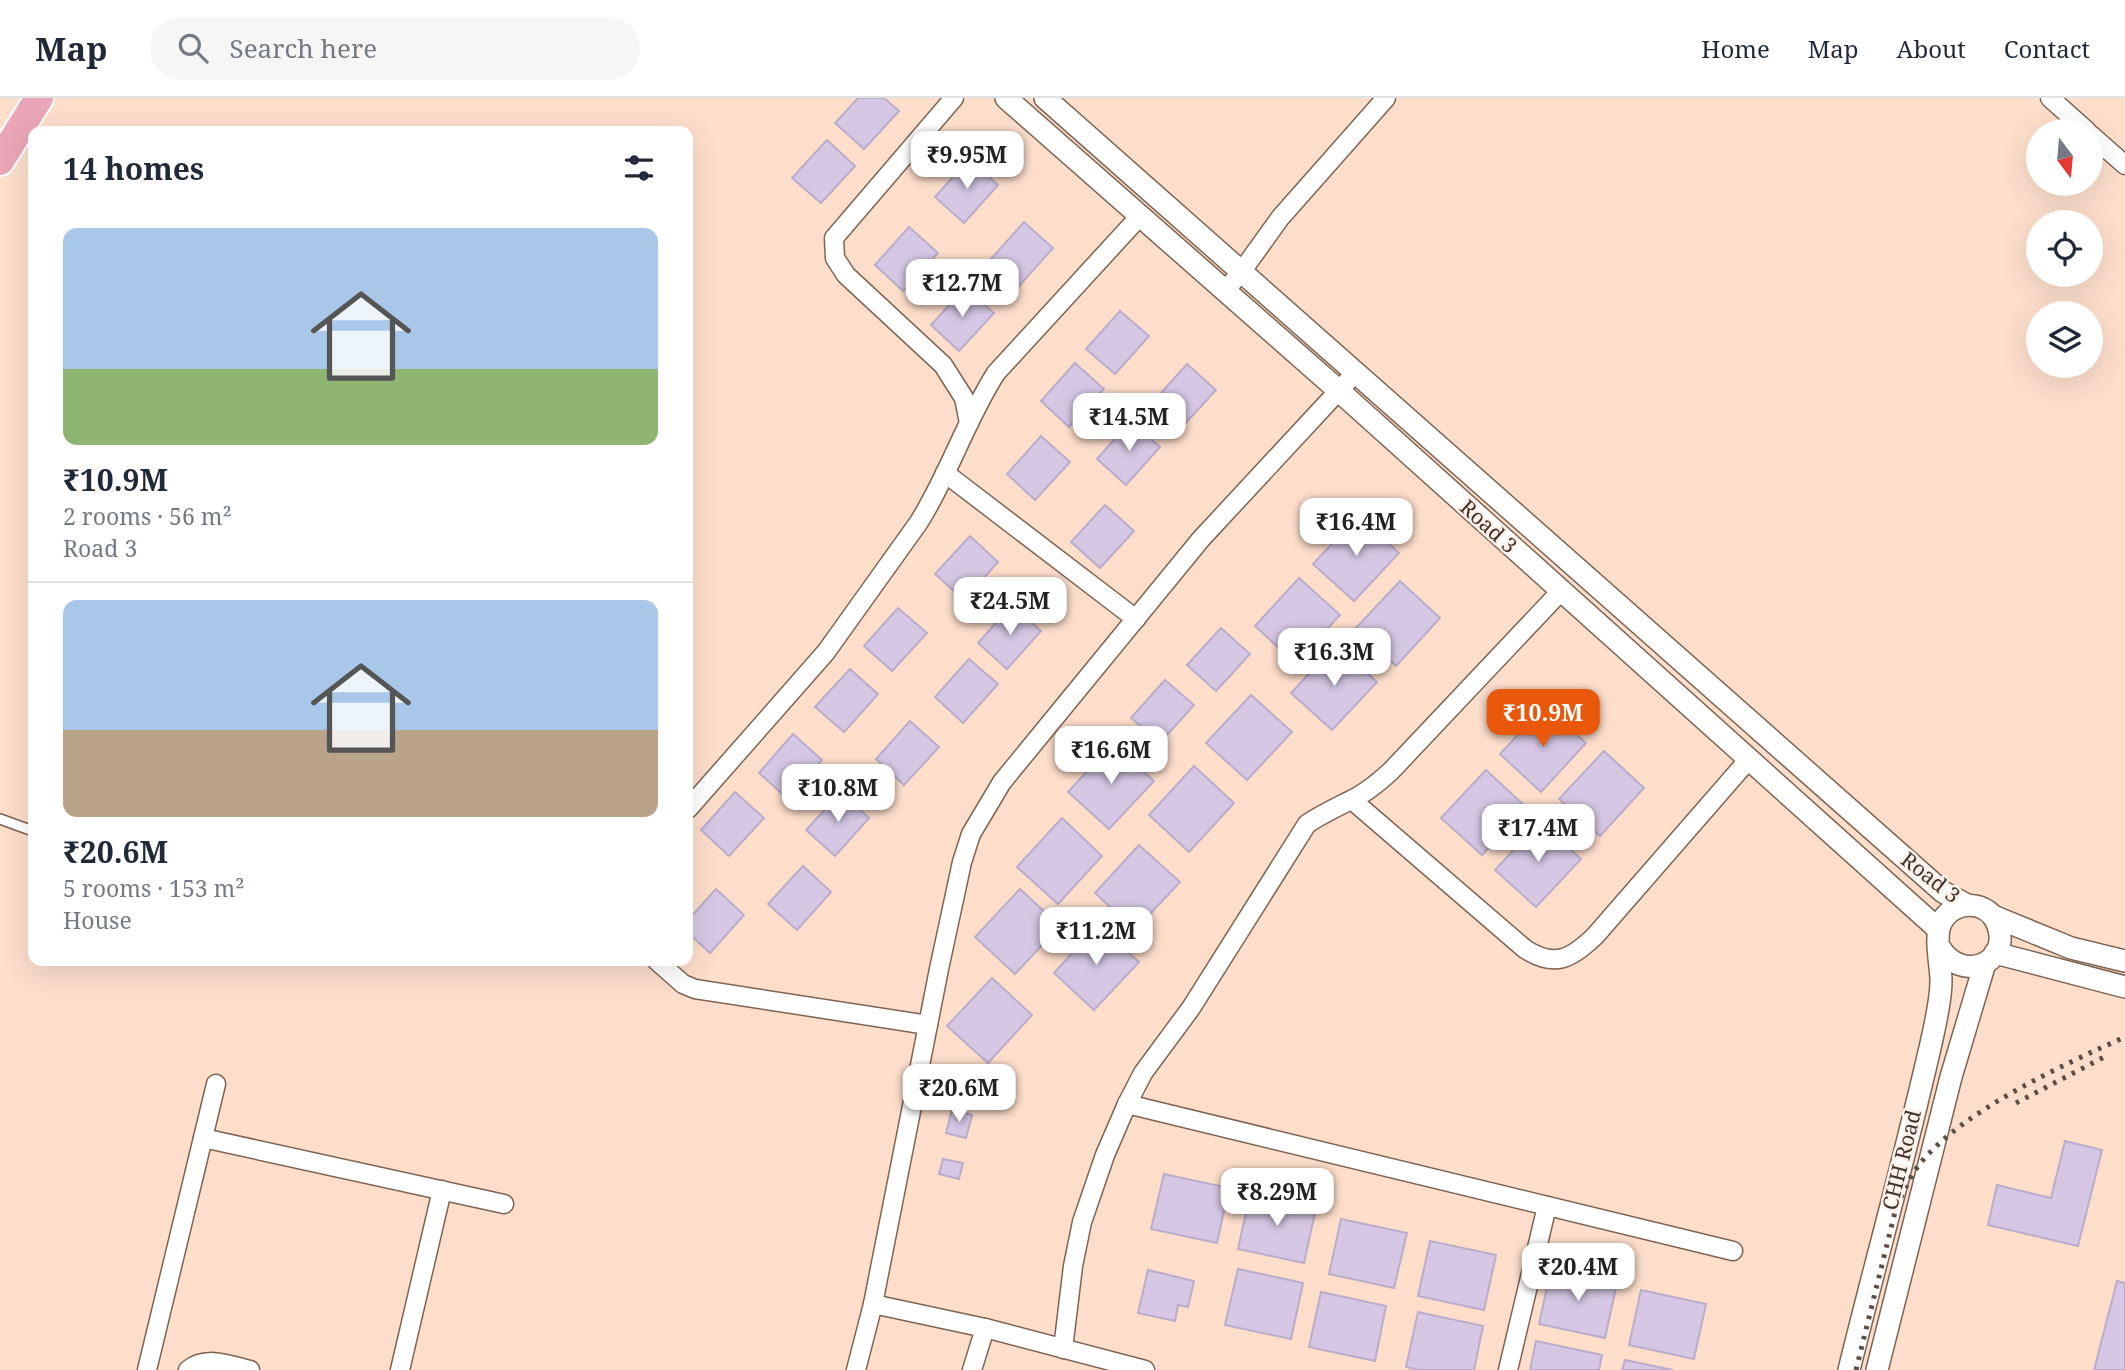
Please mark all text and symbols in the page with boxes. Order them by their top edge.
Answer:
search box [150,17,640,80]
text: Map [35,26,108,71]
icon: search [174,29,212,67]
text: Search here [230,30,377,66]
text: Home [1701,32,1770,65]
text: Map [1808,32,1859,65]
text: About [1897,32,1966,65]
text: Contact [2004,32,2090,65]
north arrow [2026,119,2104,196]
map controls [2026,119,2103,378]
pin: ₹9.95M [910,132,1024,191]
text: ₹9.95M [927,138,1007,170]
text: 14 homes [63,148,204,189]
icon: filters [620,149,658,187]
button: locate [2026,210,2103,287]
pin: ₹12.7M [905,260,1019,319]
text: ₹12.7M [922,266,1002,298]
icon: home [298,273,424,399]
button: layers [2026,301,2103,378]
pin: ₹14.5M [1072,394,1186,453]
text: ₹14.5M [1089,400,1169,432]
text: ₹10.9M [63,459,168,500]
street label: Road 3 [1454,493,1524,559]
pin: ₹16.4M [1299,498,1413,558]
text: 2 rooms · 56 m² [63,500,232,532]
text: ₹16.4M [1316,505,1396,537]
text: Road 3 [63,532,137,564]
pin: ₹24.5M [953,578,1067,637]
text: ₹24.5M [970,584,1050,616]
pin: ₹16.3M [1277,628,1391,688]
text: ₹16.3M [1294,635,1374,667]
icon: home [298,645,424,771]
pin: ₹10.9M [1486,690,1600,749]
text: ₹10.9M [1503,696,1583,728]
pin: ₹16.6M [1054,726,1168,786]
text: ₹16.6M [1071,733,1151,765]
pin: ₹10.8M [781,764,895,824]
text: ₹10.8M [798,771,878,803]
pin: ₹17.4M [1481,804,1595,864]
text: ₹17.4M [1498,811,1578,843]
text: ₹20.6M [63,831,168,872]
street label: Road 3 [1896,845,1966,909]
text: 5 rooms · 153 m² [63,872,245,904]
text: House [63,904,132,936]
pin: ₹11.2M [1039,908,1153,967]
text: ₹11.2M [1056,914,1136,946]
pin: ₹20.6M [902,1065,1016,1124]
text: ₹20.6M [919,1071,999,1103]
street label: CHH Road [1875,1107,1927,1213]
pin: ₹8.29M [1220,1168,1334,1228]
text: ₹8.29M [1237,1175,1317,1207]
pin: ₹20.4M [1521,1244,1635,1303]
text: ₹20.4M [1538,1250,1618,1282]

